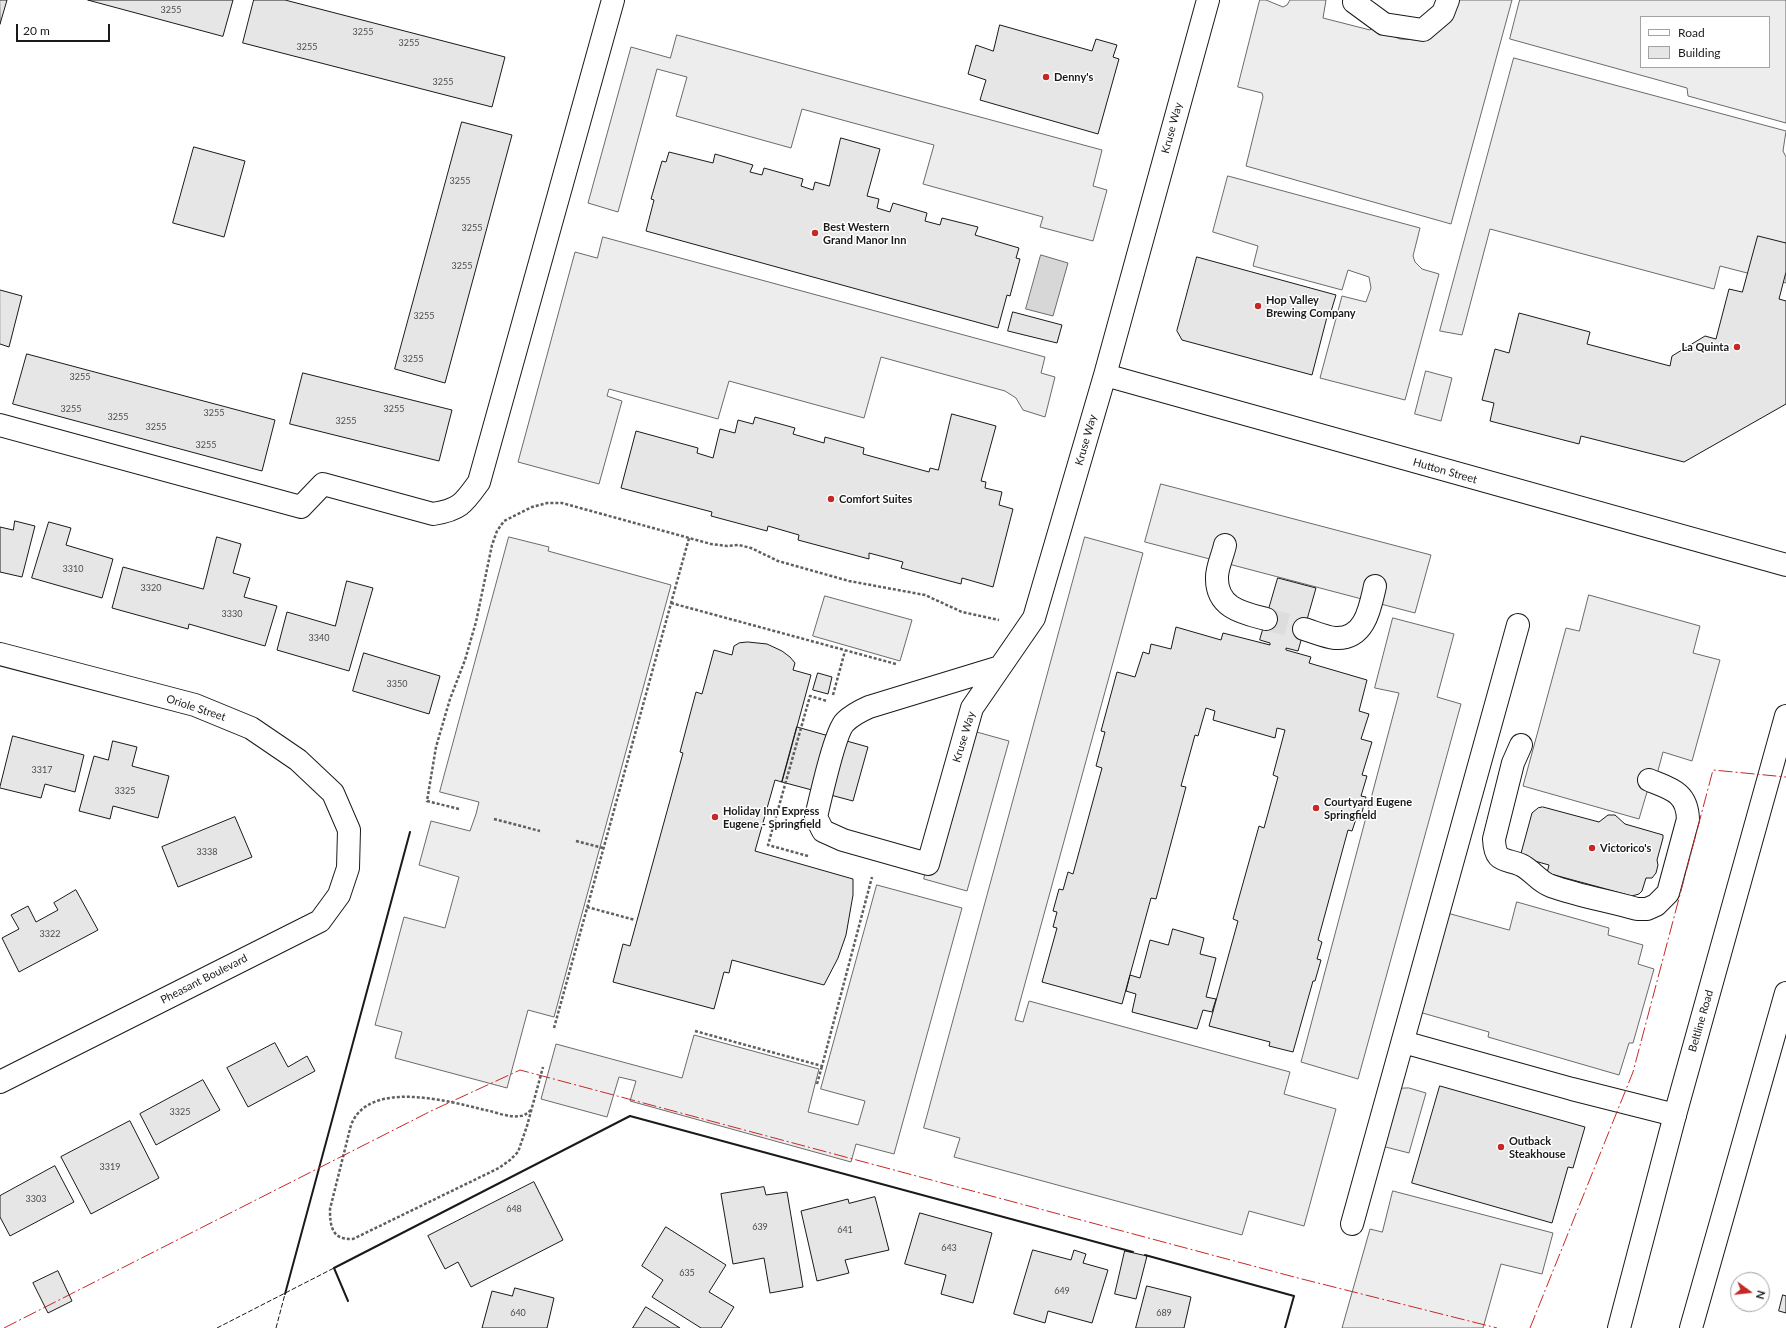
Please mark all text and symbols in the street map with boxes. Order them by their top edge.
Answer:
house number: 3255 [161,5,181,15]
scale bar [18,16,112,42]
legend [1640,16,1770,68]
text: 20 m [23,23,50,38]
text: Road [1678,25,1705,40]
house number: 3255 [353,27,373,37]
house number: 3255 [399,38,419,48]
house number: 3255 [297,42,317,52]
text: Building [1678,45,1721,60]
place label: Denny's [1054,70,1093,84]
marker: Denny's [1041,72,1051,82]
house number: 3255 [433,77,453,87]
street label: Kruse Way [1159,101,1185,155]
house number: 3255 [450,176,470,186]
place label: Best Western Grand Manor Inn [823,220,906,246]
house number: 3255 [462,223,482,233]
marker: Best Western Grand Manor Inn [810,228,820,238]
house number: 3255 [452,261,472,271]
place label: Hop Valley Brewing Company [1266,293,1356,319]
marker: Hop Valley Brewing Company [1253,301,1263,311]
house number: 3255 [414,311,434,321]
place label: La Quinta [1681,340,1729,354]
marker: La Quinta [1732,342,1742,352]
house number: 3255 [403,354,423,364]
house number: 3255 [70,372,90,382]
house number: 3255 [61,404,81,414]
house number: 3255 [384,404,404,414]
house number: 3255 [204,408,224,418]
house number: 3255 [108,412,128,422]
street label: Kruse Way [1072,413,1100,467]
house number: 3255 [336,416,356,426]
house number: 3255 [146,422,166,432]
house number: 3255 [196,440,216,450]
street label: Hutton Street [1411,456,1479,486]
place label: Comfort Suites [839,492,912,506]
marker: Comfort Suites [826,494,836,504]
house number: 3310 [63,564,83,574]
house number: 3320 [141,583,161,593]
house number: 3330 [222,609,242,619]
house number: 3340 [309,633,329,643]
house number: 3350 [387,679,407,689]
street label: Oriole Street [165,692,227,724]
street label: Kruse Way [950,710,978,764]
house number: 3317 [32,765,52,775]
house number: 3325 [115,786,135,796]
place label: Courtyard Eugene Springfield [1324,795,1412,821]
marker: Courtyard Eugene Springfield [1311,803,1321,813]
place label: Holiday Inn Express Eugene - Springfield [723,804,821,830]
marker: Holiday Inn Express Eugene - Springfield [710,812,720,822]
place label: Victorico's [1600,841,1651,855]
marker: Victorico's [1587,843,1597,853]
house number: 3338 [197,847,217,857]
house number: 3322 [40,929,60,939]
street label: Pheasant Boulevard [158,951,250,1007]
street label: Beltline Road [1686,989,1716,1053]
house number: 3325 [170,1107,190,1117]
place label: Outback Steakhouse [1509,1134,1566,1160]
marker: Outback Steakhouse [1496,1142,1506,1152]
house number: 3319 [100,1162,120,1172]
house number: 3303 [26,1194,46,1204]
house number: 648 [506,1204,522,1214]
house number: 639 [752,1222,768,1232]
house number: 641 [837,1225,853,1235]
house number: 643 [941,1243,957,1253]
house number: 635 [679,1268,695,1278]
north arrow [1730,1272,1770,1312]
house number: 649 [1054,1286,1070,1296]
text: N [1754,1289,1768,1301]
house number: 640 [510,1308,526,1318]
house number: 689 [1156,1308,1172,1318]

